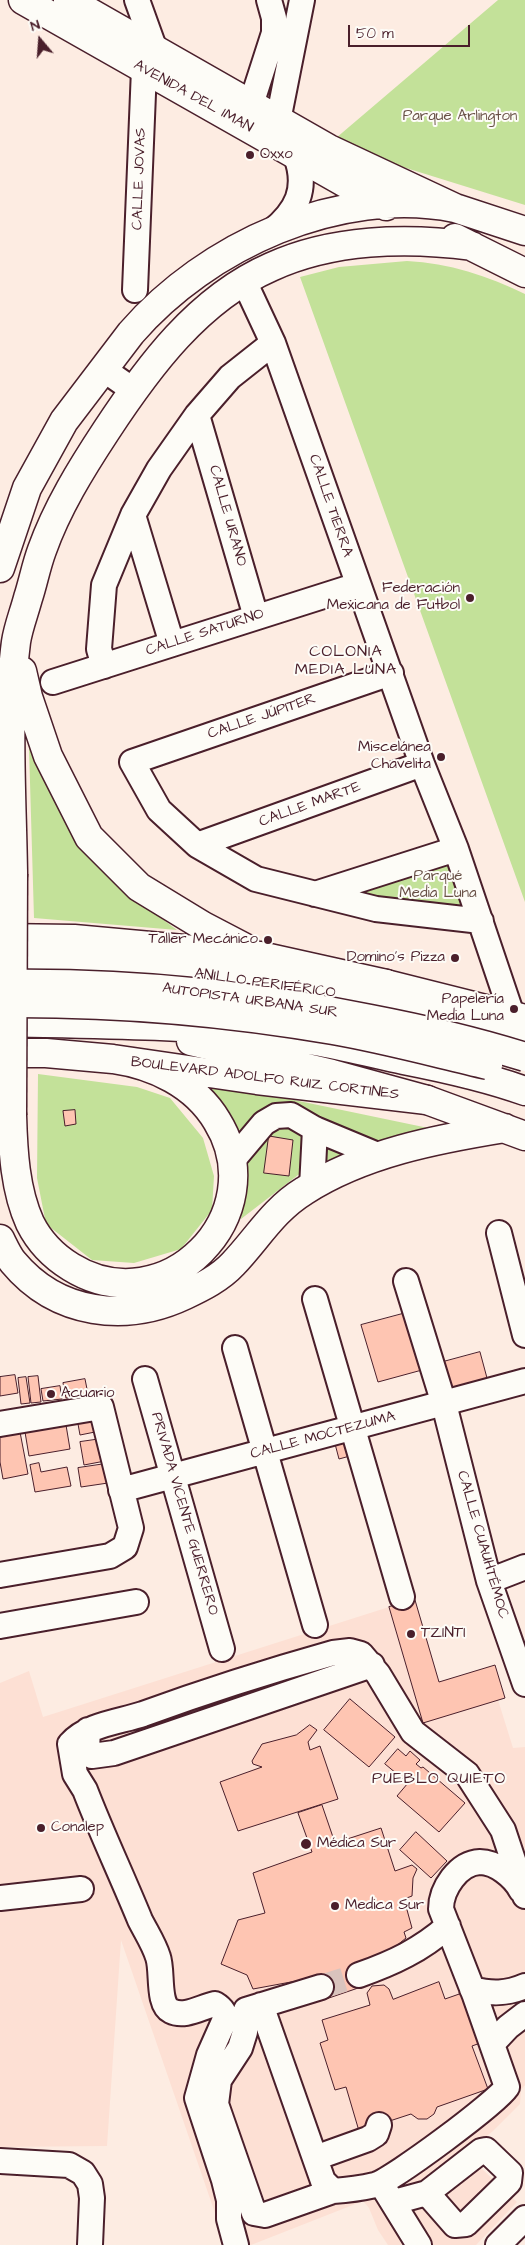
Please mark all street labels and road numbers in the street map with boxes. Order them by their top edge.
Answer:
street label: AVENIDA DEL IMAN [130,57,256,137]
street label: CALLE JOVAS [129,127,151,231]
street label: CALLE TIERRA [304,452,356,560]
street label: CALLE URANO [204,464,250,568]
street label: CALLE SATURNO [144,605,266,661]
street label: CALLE JÚPITER [206,690,318,744]
street label: CALLE MARTE [257,778,363,832]
street label: ANILLO PERIFÉRICO [193,965,337,1003]
street label: AUTOPISTA URBANA SUR [161,980,339,1022]
street label: BOULEVARD ADOLFO RUIZ CORTINES [130,1054,400,1104]
street label: CALLE MOCTEZUMA [249,1408,397,1464]
street label: PRIVADA VICENTE GUERRERO [146,1410,222,1618]
street label: CALLE CUAUHTÉMOC [452,1469,512,1621]

